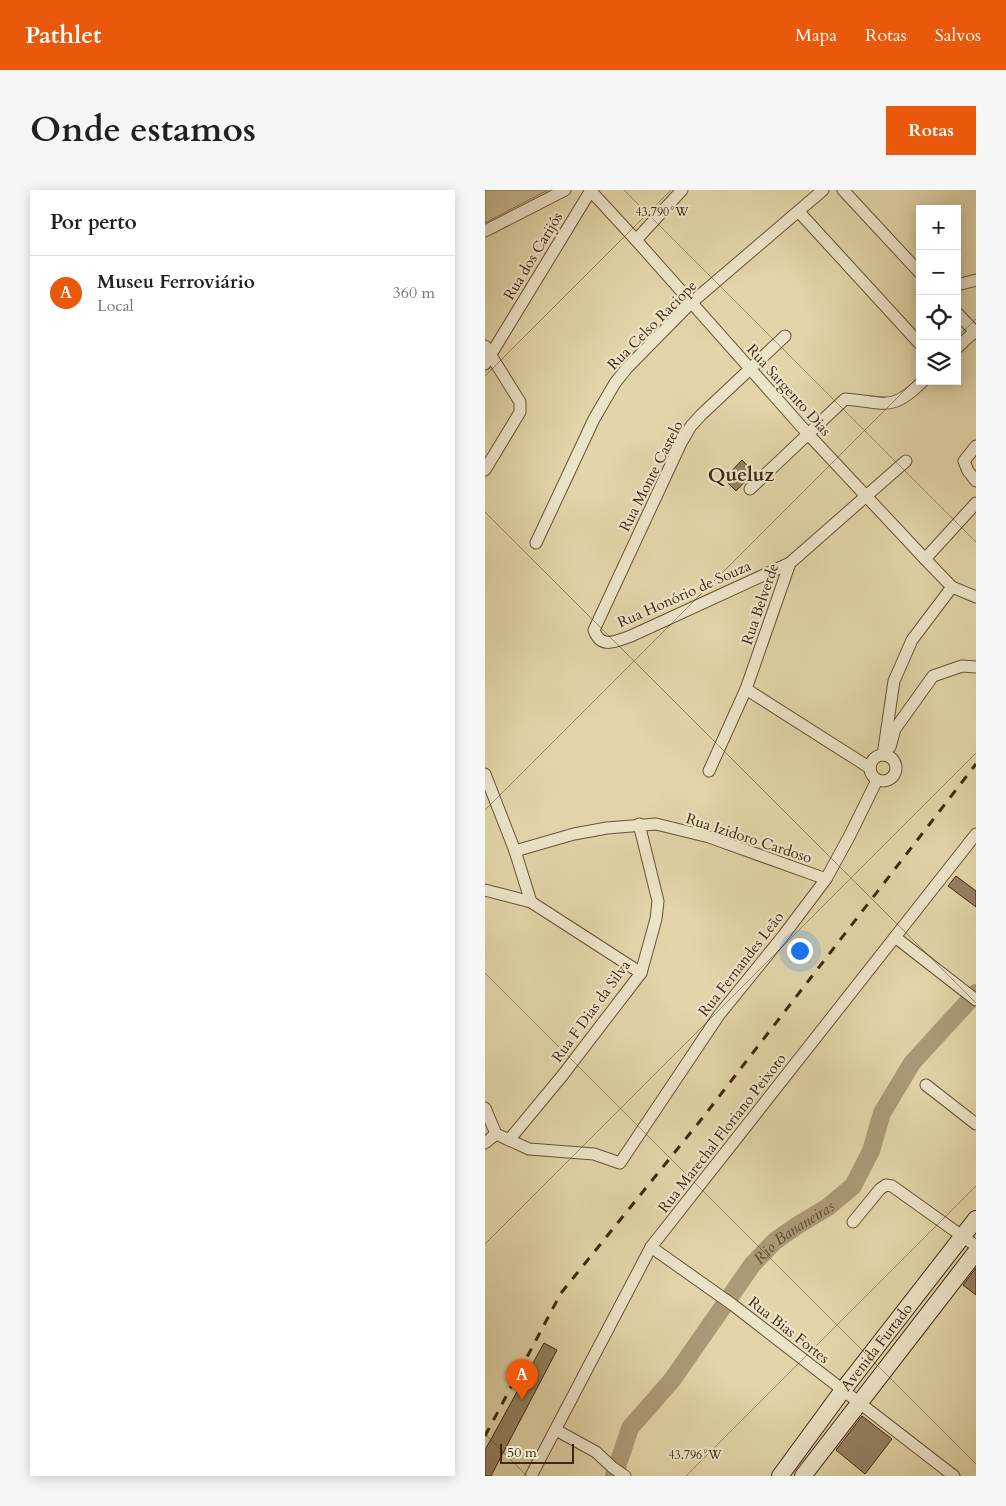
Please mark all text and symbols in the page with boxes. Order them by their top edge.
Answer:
text: Pathlet [25,19,102,52]
text: Mapa [795,23,837,48]
text: Rotas [865,23,907,48]
text: Salvos [935,23,981,48]
text: Onde estamos [30,106,256,154]
button: Rotas [886,106,976,155]
text: 43.790°W [635,204,689,220]
map controls [916,205,961,385]
button: + [916,205,961,250]
text: Por perto [50,208,137,237]
street label: Rua dos Carijós [499,208,567,304]
button: − [916,250,961,295]
text: Museu Ferroviário [97,269,255,295]
street label: Rua Celso Raciope [603,276,701,374]
text: A [60,282,72,304]
text: 360 m [393,282,435,304]
text: Local [97,295,134,317]
button: locate [916,295,961,340]
street label: Rua Sargento Dias [742,340,836,440]
button: layers [916,340,961,385]
street label: Rua Monte Castelo [614,417,688,535]
district label: Queluz [708,461,775,488]
street label: Rua Honório de Souza [614,555,754,632]
street label: Rua Belverde [737,561,783,647]
street label: Rua Izidoro Cardoso [683,808,815,868]
street label: Rua Fernandes Leão [694,907,788,1021]
your location [787,938,813,964]
street label: Rua F Dias da Silva [547,955,635,1066]
street label: Rua Marechal Floriano Peixoto [653,1049,791,1217]
water label: Rio Bananeiras [749,1196,840,1269]
street label: Rua Bias Fortes [744,1292,834,1368]
street label: Avenida Furtado [836,1299,917,1395]
pin: A [506,1359,538,1400]
scale bar [500,1441,574,1464]
text: 50 m [507,1443,537,1462]
text: 43.796°W [668,1447,722,1463]

